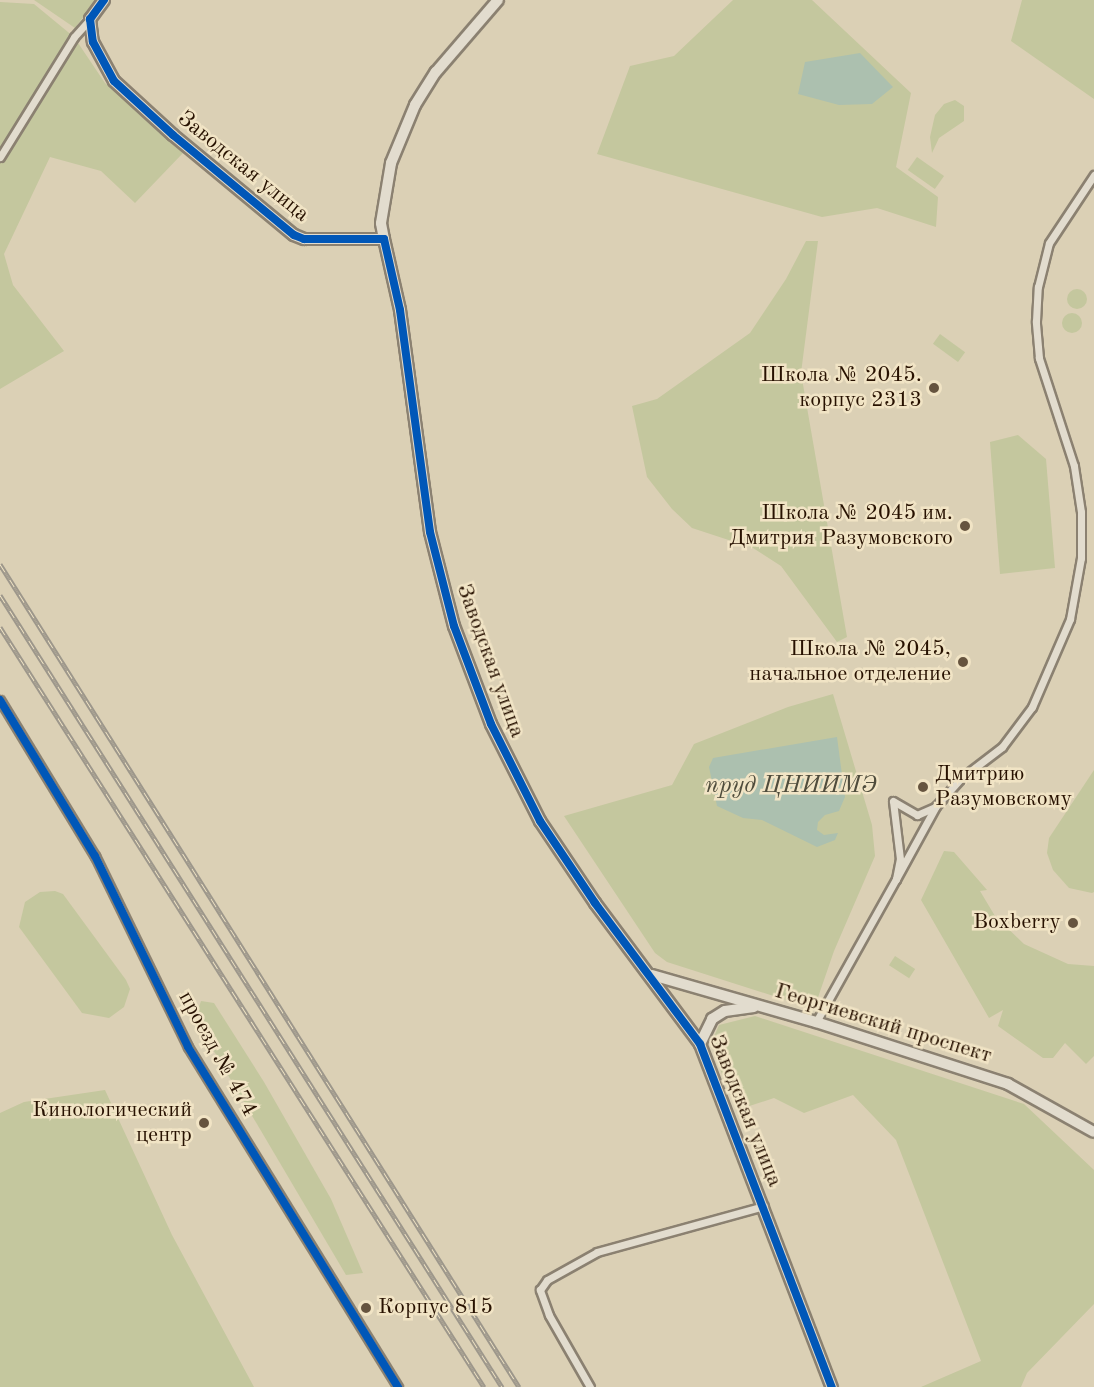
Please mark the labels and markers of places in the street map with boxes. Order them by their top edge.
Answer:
place label: Школа № 2045. корпус 2313 [761,362,922,414]
marker: Школа № 2045. корпус 2313 [927,381,941,395]
place label: Школа № 2045 им. Дмитрия Разумовского [729,500,953,552]
marker: Школа № 2045 им. Дмитрия Разумовского [958,519,972,533]
place label: Школа № 2045, начальное отделение [749,636,951,688]
marker: Школа № 2045, начальное отделение [956,655,970,669]
place label: Дмитрию Разумовскому [935,761,1072,812]
marker: Дмитрию Разумовскому [916,780,930,794]
place label: Boxberry [973,910,1061,936]
marker: Boxberry [1066,916,1080,930]
place label: Кинологический центр [32,1097,192,1148]
marker: Кинологический центр [197,1116,211,1130]
place label: Корпус 815 [378,1295,493,1321]
marker: Корпус 815 [359,1301,373,1315]

